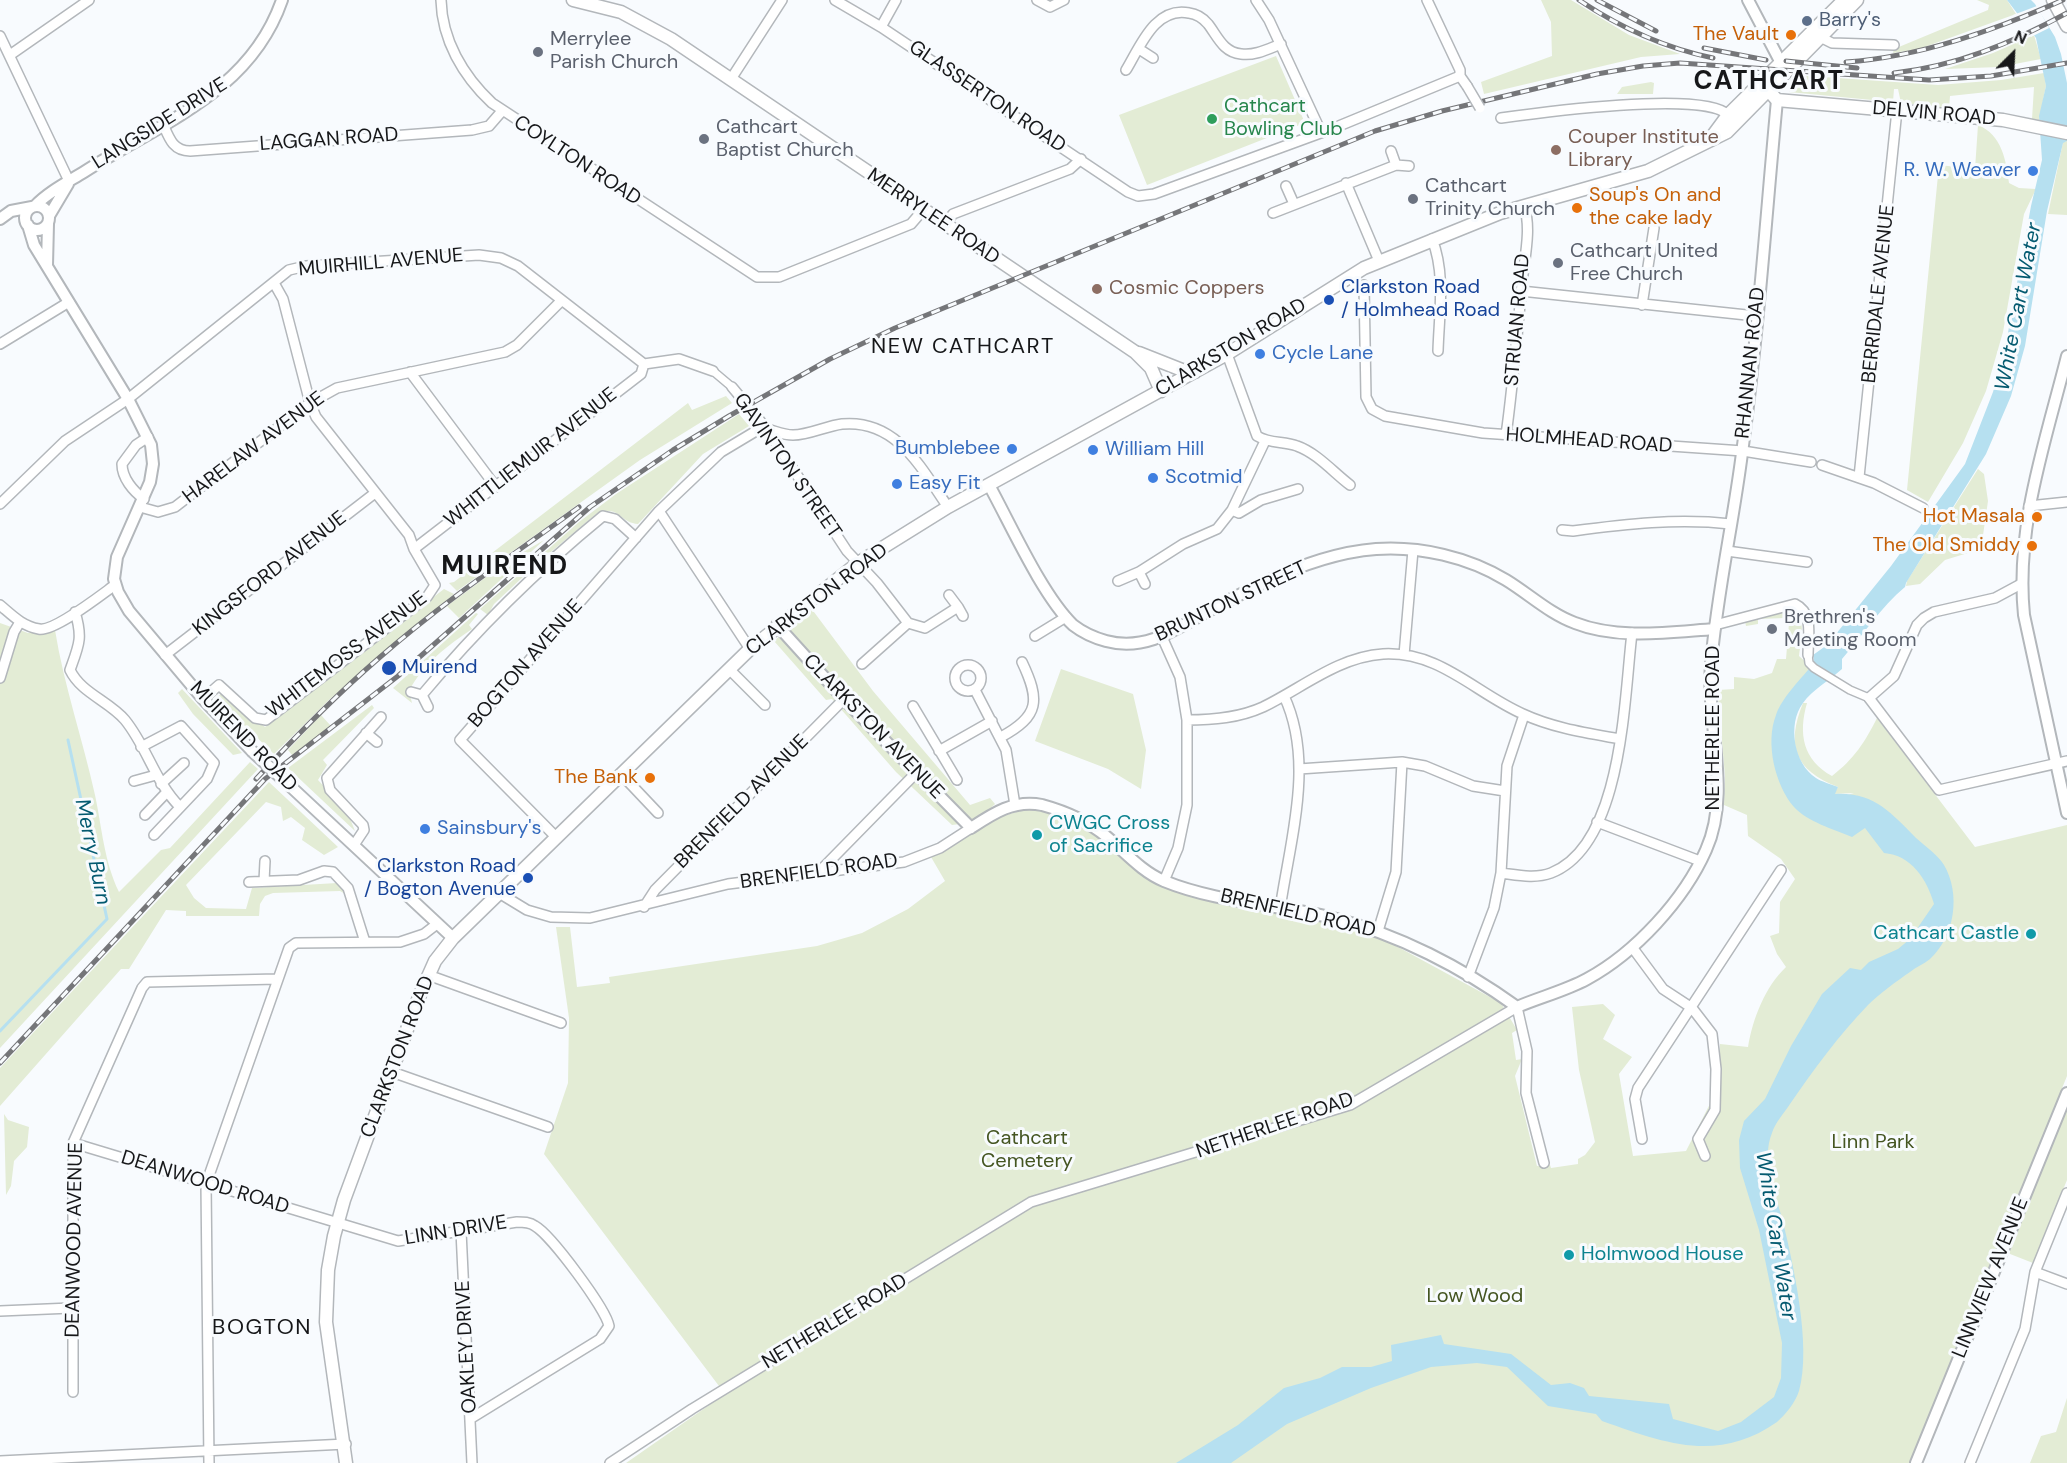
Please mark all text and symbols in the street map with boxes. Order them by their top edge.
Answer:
place label: Barry's [1819,9,1881,33]
marker: Barry's [1800,14,1814,28]
place label: The Vault [1693,23,1779,47]
north arrow [1983,24,2043,84]
text: N [2011,25,2030,49]
place label: Merrylee Parish Church [550,28,678,75]
marker: The Vault [1784,28,1798,42]
street label: GLASSERTON ROAD [904,36,1070,158]
marker: Merrylee Parish Church [531,45,545,59]
district label: CATHCART [1694,66,1844,98]
street label: LANGSIDE DRIVE [88,73,232,175]
place label: Cathcart Bowling Club [1224,95,1343,142]
street label: DELVIN ROAD [1871,97,1997,131]
street label: COYLTON ROAD [509,111,645,211]
marker: Cathcart Bowling Club [1205,112,1219,126]
place label: Cathcart Baptist Church [716,116,854,163]
street label: LAGGAN ROAD [259,123,399,157]
place label: Couper Institute Library [1568,126,1719,173]
marker: Cathcart Baptist Church [697,132,711,146]
marker: Couper Institute Library [1549,143,1563,157]
place label: R. W. Weaver [1904,159,2021,183]
street label: MERRYLEE ROAD [862,164,1004,270]
marker: R. W. Weaver [2026,164,2040,178]
place label: Cathcart Trinity Church [1425,175,1555,222]
place label: Soup's On and the cake lady [1589,184,1721,231]
marker: Cathcart Trinity Church [1406,192,1420,206]
marker: Soup's On and the cake lady [1570,201,1584,215]
street label: BERRIDALE AVENUE [1858,204,1900,384]
water label: White Cart Water [1990,221,2048,393]
place label: Cathcart United Free Church [1570,240,1718,287]
street label: MUIRHILL AVENUE [298,244,464,282]
street label: STRUAN ROAD [1500,253,1536,387]
marker: Cathcart United Free Church [1551,256,1565,270]
place label: Clarkston Road / Holmhead Road [1341,276,1500,323]
place label: Cosmic Coppers [1109,277,1265,301]
marker: Cosmic Coppers [1090,282,1104,296]
street label: RHANNAN ROAD [1731,286,1771,440]
marker: Clarkston Road / Holmhead Road [1322,293,1336,307]
street label: CLARKSTON ROAD [1151,294,1311,402]
district label: NEW CATHCART [871,334,1055,360]
place label: Cycle Lane [1272,342,1373,366]
marker: Cycle Lane [1253,347,1267,361]
street label: WHITTLIEMUIR AVENUE [440,383,622,533]
street label: HARELAW AVENUE [178,387,330,509]
street label: GAVINTON STREET [728,389,846,543]
street label: HOLMHEAD ROAD [1505,423,1673,459]
place label: Bumblebee [895,437,1000,461]
place label: William Hill [1105,438,1204,462]
marker: Bumblebee [1005,442,1019,456]
marker: William Hill [1086,443,1100,457]
place label: Scotmid [1165,466,1242,490]
marker: Scotmid [1146,471,1160,485]
place label: Easy Fit [909,472,981,496]
marker: Easy Fit [890,477,904,491]
place label: Hot Masala [1923,505,2025,529]
street label: KINGSFORD AVENUE [188,507,352,641]
marker: Hot Masala [2030,510,2044,524]
place label: The Old Smiddy [1872,534,2020,558]
street label: CLARKSTON ROAD [741,539,893,661]
marker: The Old Smiddy [2025,539,2039,553]
district label: MUIREND [441,551,569,583]
street label: BRUNTON STREET [1152,556,1310,648]
street label: WHITEMOSS AVENUE [262,587,432,723]
street label: BOGTON AVENUE [464,595,588,733]
place label: Brethren's Meeting Room [1784,606,1917,653]
marker: Brethren's Meeting Room [1765,622,1779,636]
street label: NETHERLEE ROAD [1702,646,1726,810]
street label: CLARKSTON AVENUE [798,649,948,805]
place label: Muirend [402,656,477,680]
marker: Muirend [380,659,398,677]
street label: MUIREND ROAD [184,677,302,797]
street label: BRENFIELD AVENUE [670,730,814,874]
place label: The Bank [554,766,638,790]
marker: The Bank [643,771,657,785]
water label: Merry Burn [69,797,115,907]
place label: CWGC Cross of Sacrifice [1049,812,1170,859]
place label: Sainsbury's [437,817,542,841]
marker: Sainsbury's [418,822,432,836]
marker: CWGC Cross of Sacrifice [1030,828,1044,842]
street label: BRENFIELD ROAD [739,849,899,895]
place label: Clarkston Road / Bogton Avenue [364,855,516,902]
marker: Clarkston Road / Bogton Avenue [521,871,535,885]
street label: BRENFIELD ROAD [1218,884,1378,944]
place label: Cathcart Castle [1873,922,2019,946]
marker: Cathcart Castle [2024,927,2038,941]
street label: CLARKSTON ROAD [356,973,440,1141]
street label: NETHERLEE ROAD [1193,1088,1357,1164]
park label: Cathcart Cemetery [981,1127,1073,1174]
park label: Linn Park [1831,1131,1915,1155]
street label: DEANWOOD AVENUE [61,1142,89,1338]
street label: DEANWOOD ROAD [118,1146,292,1220]
water label: White Cart Water [1749,1150,1801,1322]
street label: LINNVIEW AVENUE [1948,1194,2034,1362]
street label: LINN DRIVE [403,1211,509,1251]
place label: Holmwood House [1581,1243,1744,1267]
marker: Holmwood House [1562,1248,1576,1262]
street label: NETHERLEE ROAD [758,1269,912,1375]
street label: OAKLEY DRIVE [452,1280,482,1414]
park label: Low Wood [1427,1285,1523,1309]
district label: BOGTON [212,1315,312,1341]

